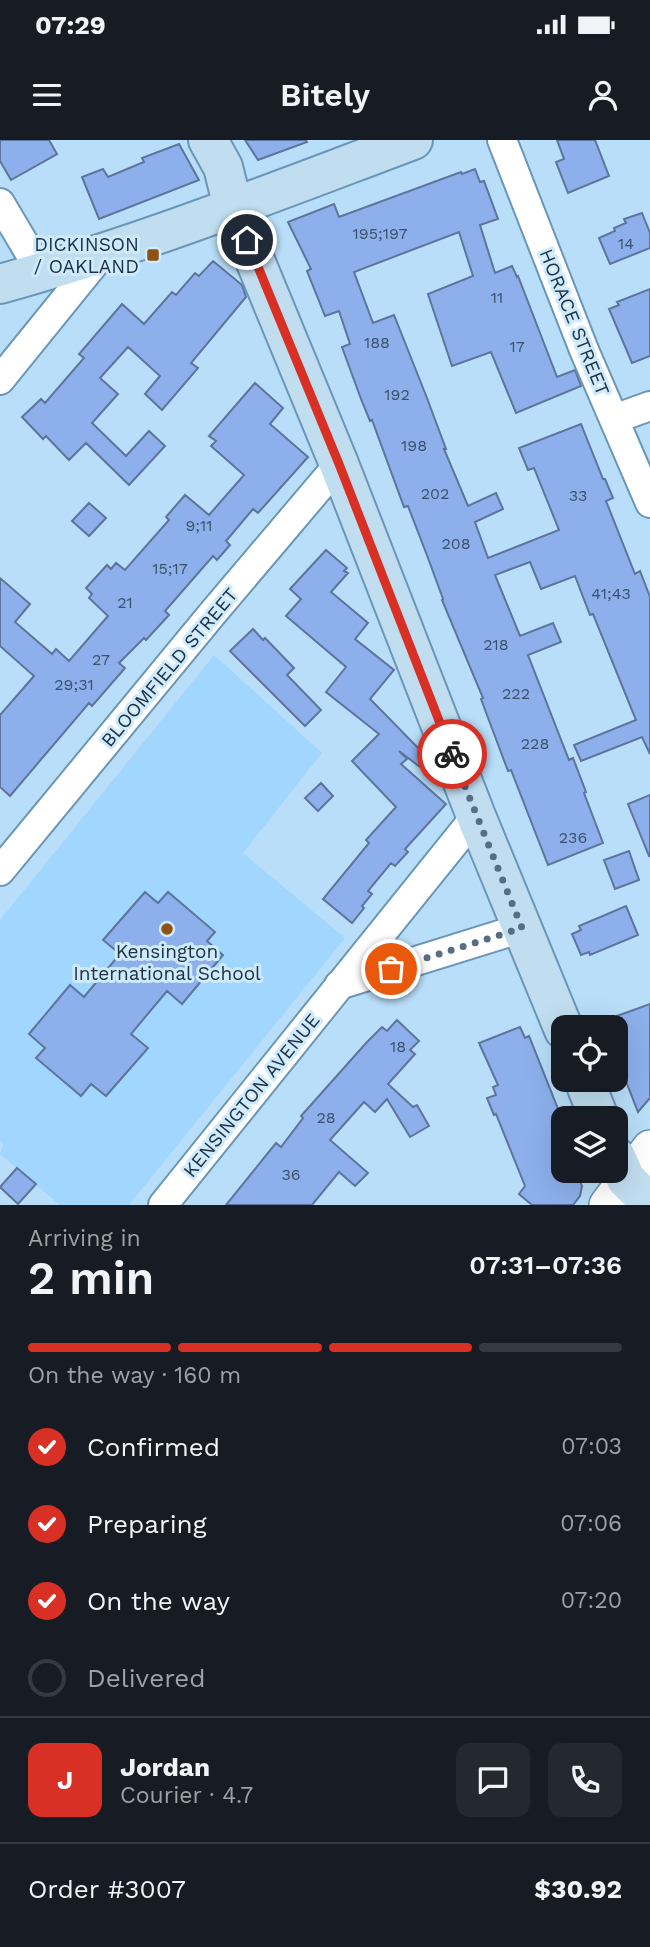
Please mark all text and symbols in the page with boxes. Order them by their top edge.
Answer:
text: 07:29 [35,10,106,40]
icon: menu [28,76,66,114]
text: Bitely [280,76,370,114]
icon: person [584,76,622,114]
pin [217,210,277,270]
icon: home [228,221,266,259]
house number: 195;197 [353,224,407,243]
place label: DICKINSON / OAKLAND [34,233,139,278]
house number: 14 [618,234,634,253]
street label: HORACE STREET [535,246,614,399]
marker: DICKINSON / OAKLAND [145,247,161,263]
house number: 11 [491,288,503,307]
house number: 188 [364,333,390,352]
house number: 17 [509,337,525,356]
house number: 192 [384,385,410,404]
house number: 198 [401,436,427,455]
house number: 202 [421,484,449,503]
house number: 33 [569,486,587,505]
house number: 9;11 [185,516,213,535]
house number: 208 [441,534,471,553]
house number: 15;17 [152,559,188,578]
street label: BLOOMFIELD STREET [96,583,243,751]
house number: 41;43 [591,584,631,603]
house number: 21 [117,593,133,612]
house number: 218 [483,635,509,654]
house number: 27 [92,650,110,669]
house number: 29;31 [54,675,94,694]
house number: 222 [502,684,530,703]
courier [417,719,487,789]
house number: 228 [521,734,549,753]
icon: bike [433,735,471,773]
house number: 236 [559,828,587,847]
marker: Kensington International School [159,921,175,937]
pin [361,939,421,999]
place label: Kensington International School [73,940,261,985]
icon: bag [372,950,410,988]
street label: KENSINGTON AVENUE [178,1009,325,1182]
map controls [551,1015,628,1183]
button: locate [551,1015,628,1092]
house number: 18 [390,1037,406,1056]
button: layers [551,1106,628,1183]
house number: 28 [316,1108,336,1127]
house number: 36 [281,1165,301,1184]
text: Arriving in [28,1225,141,1252]
text: 07:31–07:36 [469,1250,622,1280]
text: 2 min [28,1251,154,1305]
text: On the way · 160 m [28,1362,241,1389]
icon: check [28,1428,66,1466]
text: Confirmed [87,1432,220,1462]
text: 07:03 [561,1433,622,1460]
icon: check [28,1505,66,1543]
text: Preparing [87,1509,207,1539]
text: 07:06 [560,1510,622,1537]
icon: check [28,1582,66,1620]
text: On the way [87,1586,230,1616]
text: 07:20 [561,1587,622,1614]
text: Delivered [87,1663,206,1693]
button: chat [456,1743,530,1817]
button: phone [548,1743,622,1817]
text: Jordan [120,1752,210,1782]
text: J [57,1765,73,1795]
text: Courier · 4.7 [120,1782,253,1809]
text: Order #3007 [28,1874,186,1904]
text: $30.92 [534,1874,622,1904]

